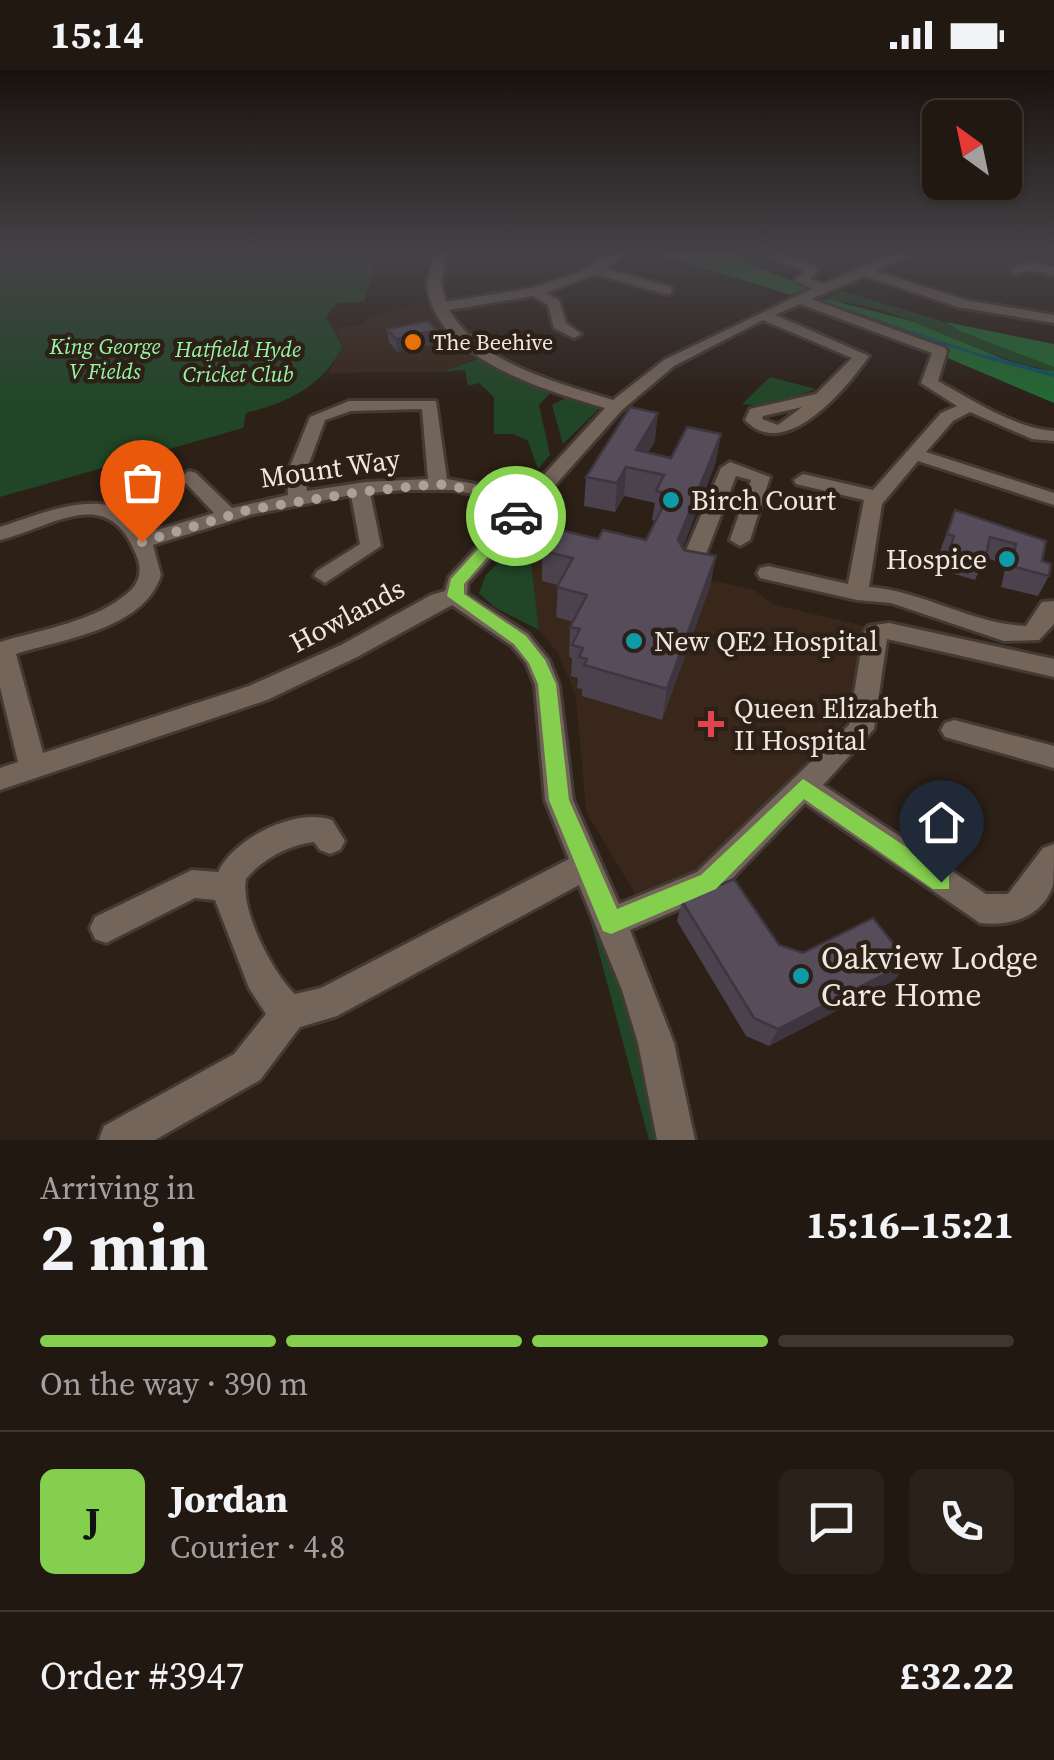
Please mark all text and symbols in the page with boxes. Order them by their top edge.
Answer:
text: 15:14 [50,9,144,61]
north arrow [922,100,1022,200]
map controls [922,100,1022,200]
place label: The Beehive [433,327,553,357]
park label: King George V Fields [48,331,161,386]
marker: The Beehive [402,331,424,353]
park label: Hatfield Hyde Cricket Club [174,334,301,389]
street label: Mount Way [258,439,403,497]
pin [100,440,185,543]
icon: bag [115,455,170,510]
courier [466,466,566,566]
place label: Birch Court [691,481,837,519]
icon: car [489,489,544,544]
marker: Birch Court [660,489,682,511]
place label: Hospice [886,540,987,578]
marker: Hospice [996,548,1018,570]
street label: Howlands [283,569,411,661]
place label: New QE2 Hospital [654,622,878,660]
marker: New QE2 Hospital [623,630,645,652]
place label: Queen Elizabeth II Hospital [734,689,939,759]
marker: Queen Elizabeth II Hospital [698,711,724,737]
pin [899,780,984,883]
icon: home [914,795,969,850]
place label: Oakview Lodge Care Home [821,936,1038,1017]
marker: Oakview Lodge Care Home [790,965,812,987]
text: Arriving in [40,1166,195,1210]
text: 15:16–15:21 [806,1199,1014,1251]
text: 2 min [40,1203,209,1292]
text: On the way · 390 m [40,1362,308,1406]
button: chat [779,1469,884,1574]
button: phone [909,1469,1014,1574]
text: Jordan [170,1473,288,1525]
text: J [85,1495,100,1547]
text: Courier · 4.8 [170,1525,345,1569]
text: Order #3947 [40,1650,244,1702]
text: £32.22 [900,1650,1014,1702]

